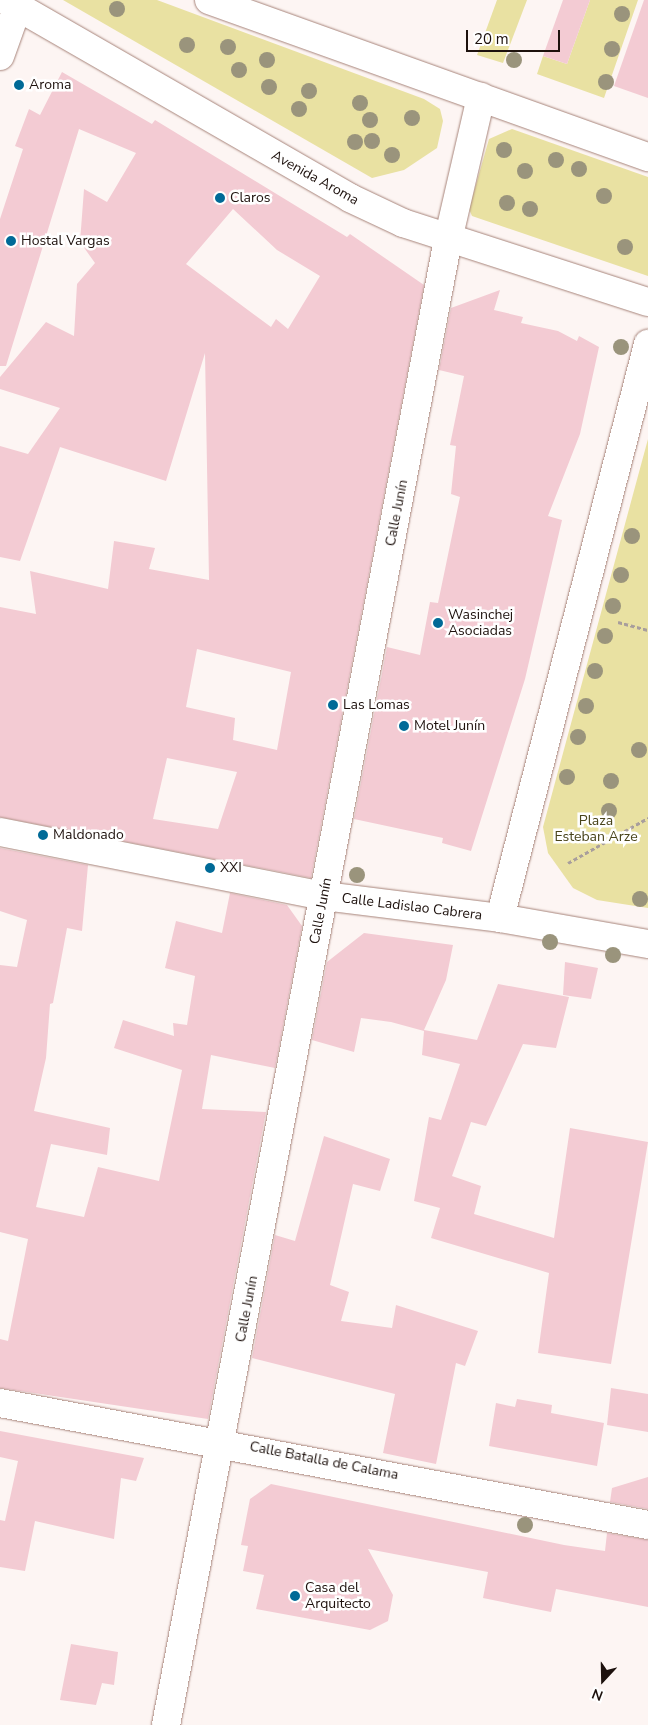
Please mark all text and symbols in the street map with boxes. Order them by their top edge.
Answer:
scale bar [468,20,562,52]
text: 20 m [474,29,509,49]
place label: Aroma [29,77,71,93]
marker: Aroma [13,79,25,91]
street label: Avenida Aroma [268,147,362,209]
place label: Claros [230,190,270,206]
marker: Claros [214,192,226,204]
place label: Hostal Vargas [21,233,110,249]
marker: Hostal Vargas [5,235,17,247]
street label: Calle Junín [382,478,412,548]
place label: Wasinchej Asociadas [448,607,513,640]
marker: Wasinchej Asociadas [432,617,444,629]
place label: Las Lomas [343,697,410,713]
marker: Las Lomas [327,699,339,711]
place label: Motel Junín [414,718,485,734]
marker: Motel Junín [398,720,410,732]
park label: Plaza Esteban Arze [554,813,638,846]
place label: Maldonado [53,827,124,843]
marker: Maldonado [37,829,49,841]
place label: XXI [220,860,242,876]
marker: XXI [204,862,216,874]
street label: Calle Junín [306,876,336,946]
street label: Calle Ladislao Cabrera [341,890,483,924]
street label: Calle Junín [232,1274,262,1344]
street label: Calle Batalla de Calama [248,1438,400,1484]
place label: Casa del Arquitecto [305,1580,371,1612]
marker: Casa del Arquitecto [289,1590,301,1602]
north arrow [578,1655,628,1705]
text: N [589,1684,606,1705]

